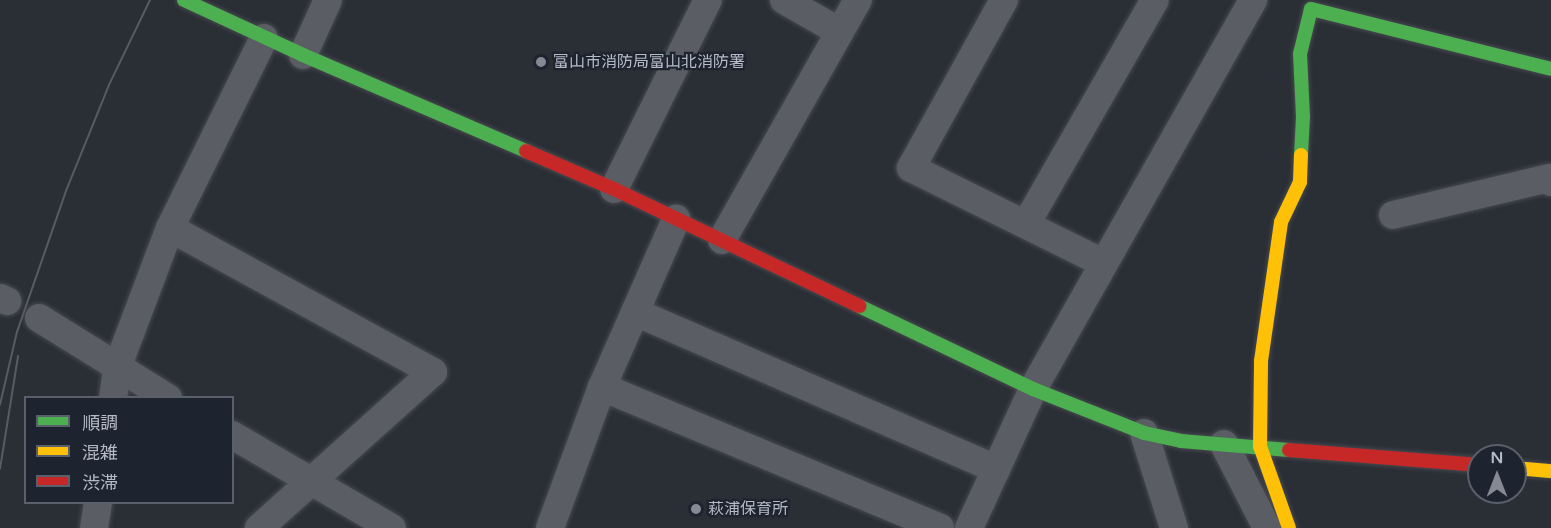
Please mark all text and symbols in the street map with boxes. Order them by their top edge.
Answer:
place label: 富山市消防局富山北消防署 [553,52,745,72]
marker: 富山市消防局富山北消防署 [534,55,548,69]
legend [24,396,234,504]
text: 順調 [82,412,118,434]
text: 混雑 [82,442,118,464]
north arrow [1467,444,1527,504]
text: N [1491,448,1503,468]
text: 渋滞 [82,472,118,494]
place label: 萩浦保育所 [708,499,788,519]
marker: 萩浦保育所 [689,502,703,516]

